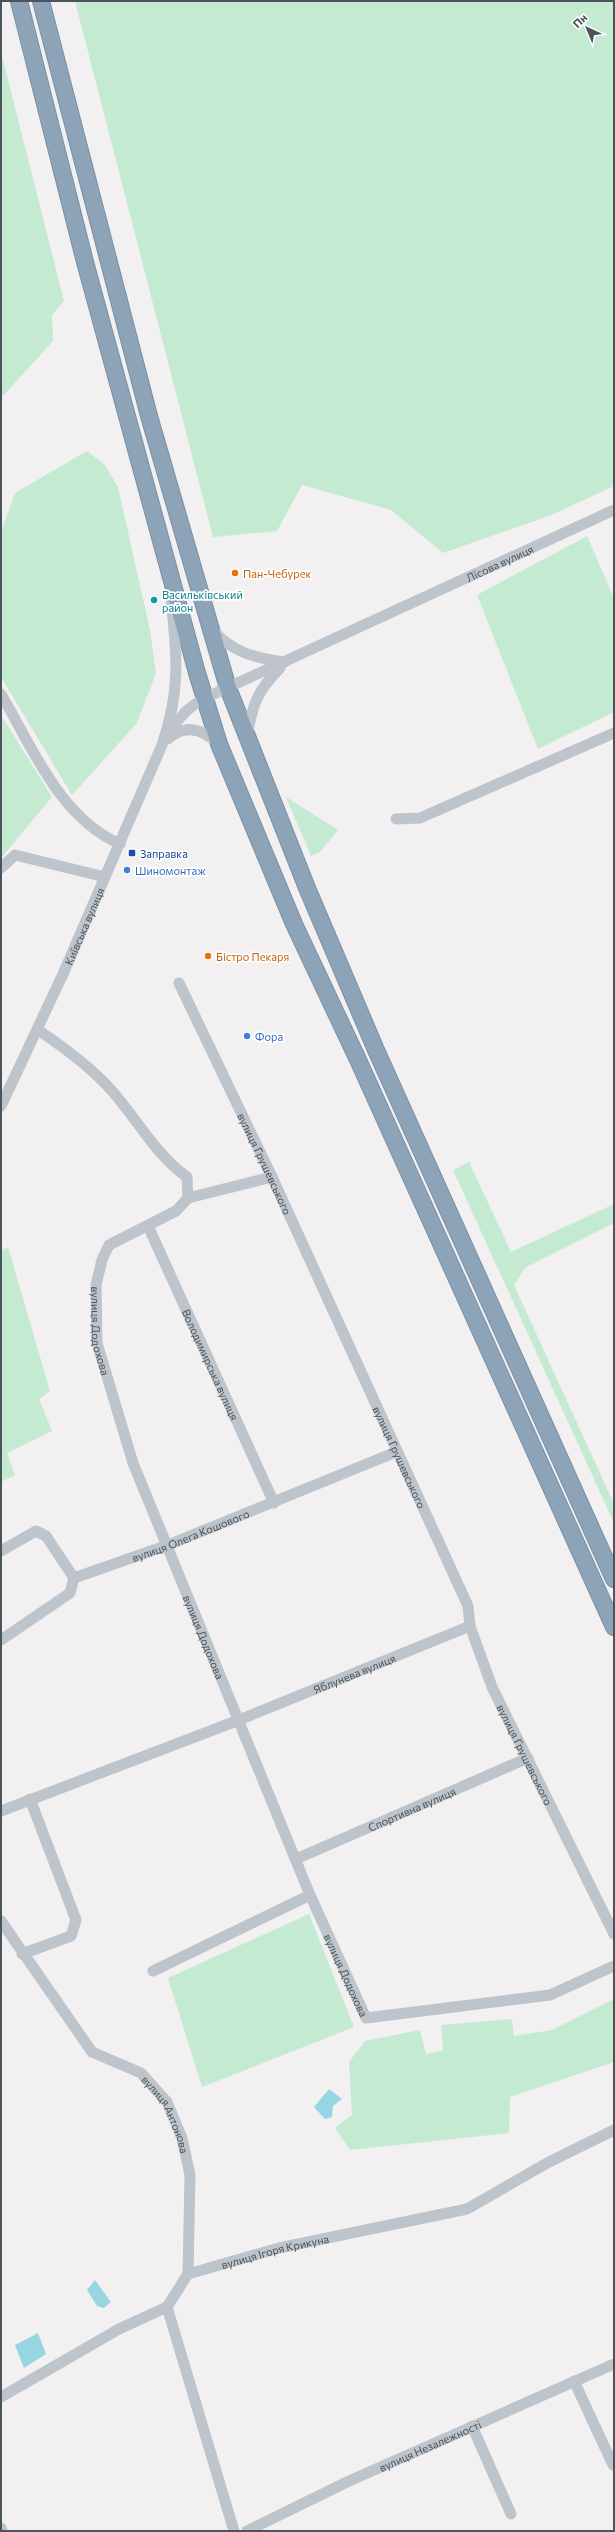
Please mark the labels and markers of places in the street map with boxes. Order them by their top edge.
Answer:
place label: Пан-Чебурек [243,567,311,580]
marker: Пан-Чебурек [230,568,240,578]
place label: Васильківський район [162,588,243,614]
marker: Васильківський район [149,595,159,605]
place label: Заправка [140,847,188,860]
marker: Заправка [127,848,137,858]
place label: Шиномонтаж [135,864,206,877]
marker: Шиномонтаж [122,865,132,875]
place label: Бістро Пекаря [216,950,289,963]
marker: Бістро Пекаря [203,951,213,961]
place label: Фора [255,1030,283,1043]
marker: Фора [242,1031,252,1041]

